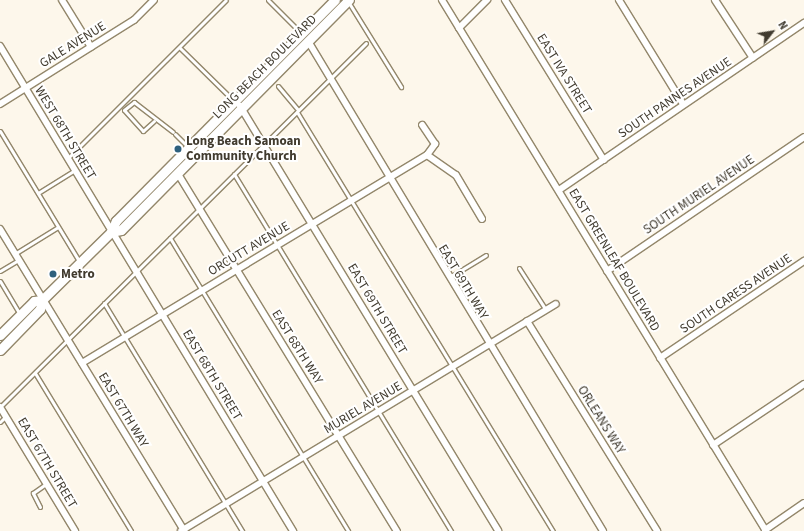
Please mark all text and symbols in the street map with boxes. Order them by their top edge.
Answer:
street label: LONG BEACH BOULEVARD [210,12,320,122]
north arrow [752,12,792,52]
street label: GALE AVENUE [37,19,109,71]
text: N [774,19,791,33]
street label: EAST IVA STREET [533,31,595,117]
street label: SOUTH PANNES AVENUE [615,54,735,142]
street label: WEST 68TH STREET [31,84,99,182]
place label: Long Beach Samoan Community Church [186,134,301,165]
marker: Long Beach Samoan Community Church [173,144,183,154]
street label: SOUTH MURIEL AVENUE [641,152,757,238]
street label: EAST GREENLEAF BOULEVARD [565,186,663,334]
street label: ORCUTT AVENUE [205,219,293,279]
street label: EAST 69TH WAY [435,242,491,322]
street label: SOUTH CARESS AVENUE [677,251,795,337]
street label: EAST 69TH STREET [344,261,410,357]
place label: Metro [61,266,95,282]
marker: Metro [48,269,58,279]
street label: EAST 68TH WAY [268,307,326,387]
street label: EAST 68TH STREET [179,327,245,423]
street label: EAST 67TH WAY [95,370,151,450]
street label: MURIEL AVENUE [321,379,405,437]
street label: ORLEANS WAY [574,383,628,457]
street label: EAST 67TH STREET [14,415,80,511]

